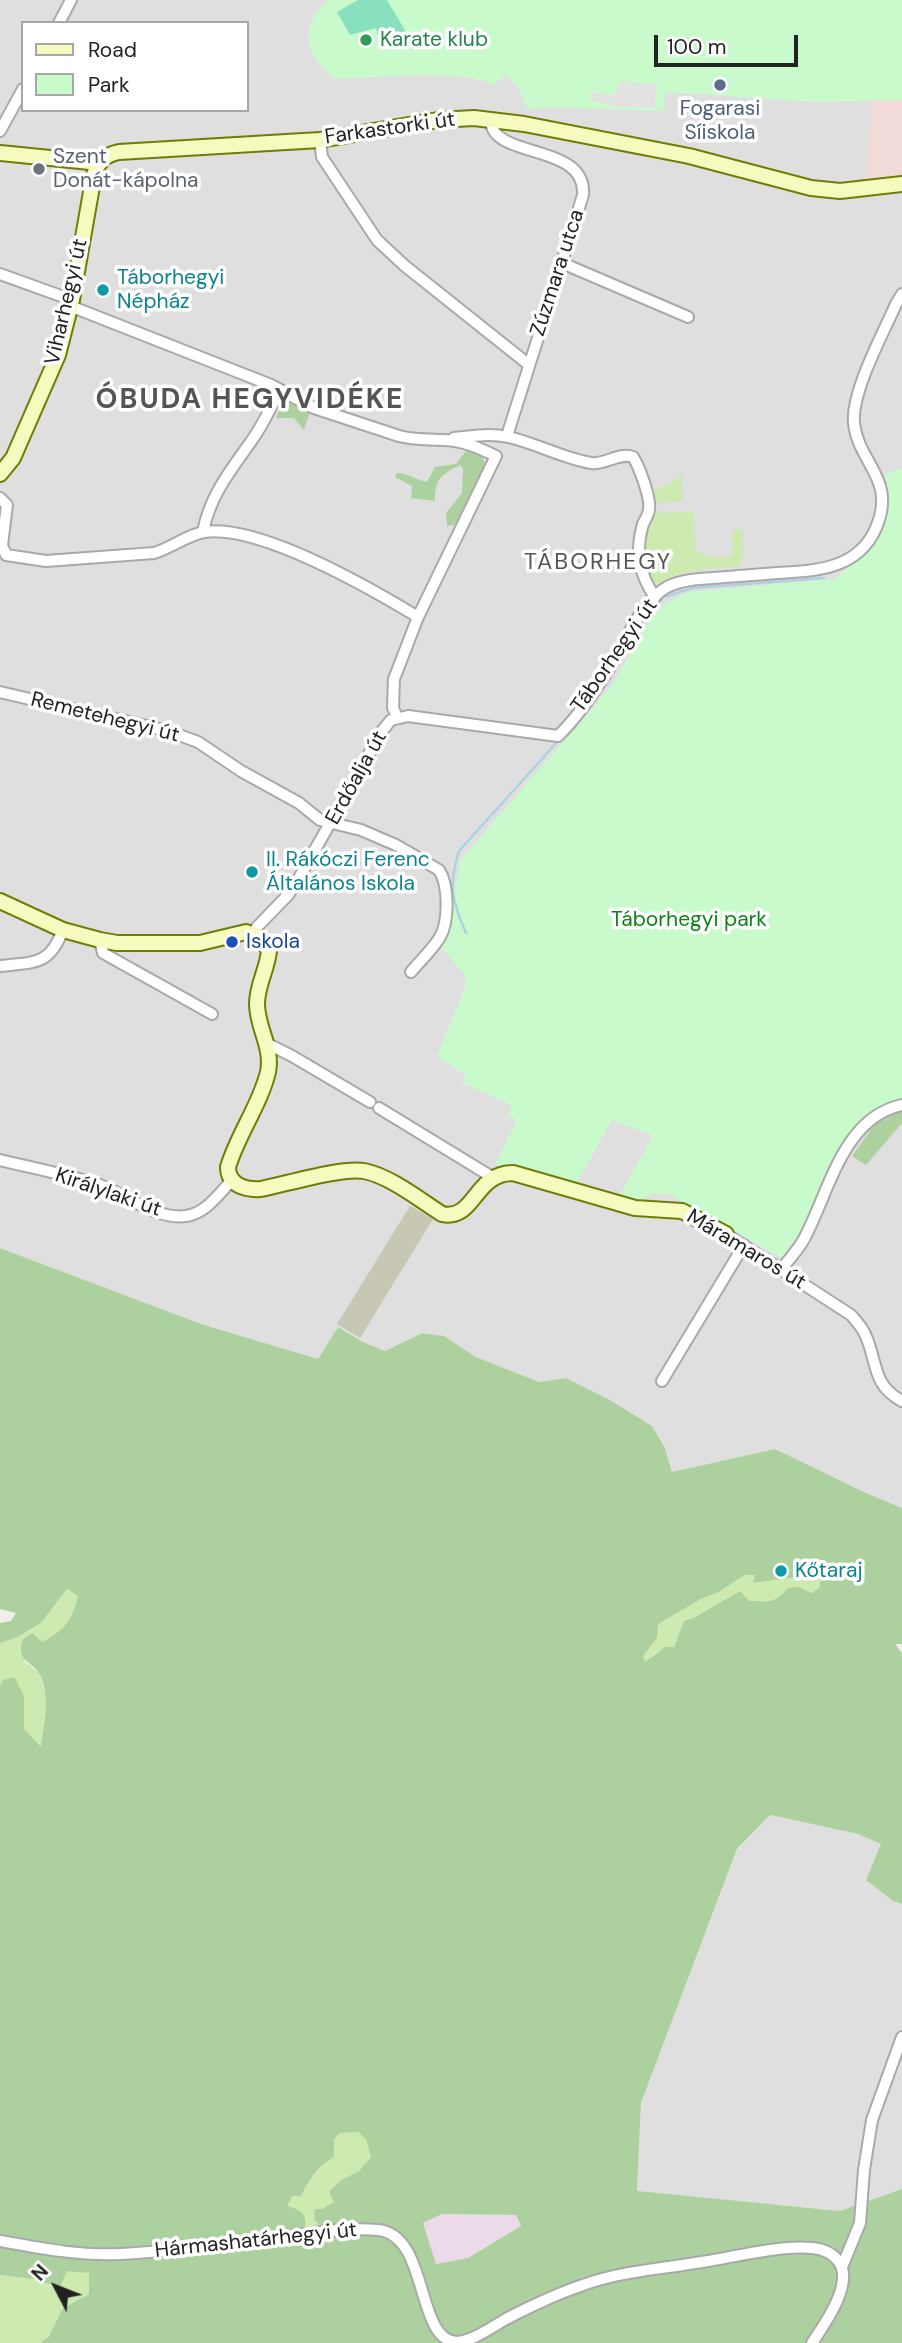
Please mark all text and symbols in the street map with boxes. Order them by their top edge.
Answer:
legend [21,21,248,112]
scale bar [657,21,800,65]
place label: Karate klub [380,27,488,53]
marker: Karate klub [358,32,374,48]
text: 100 m [667,33,727,61]
text: Road [88,36,137,64]
text: Park [88,71,129,99]
marker: Fogarasi Síiskola [712,77,728,93]
place label: Fogarasi Síiskola [680,96,760,146]
street label: Farkastorki út [323,107,457,151]
place label: Szent Donát-kápolna [53,144,198,194]
marker: Szent Donát-kápolna [31,161,47,177]
street label: Zúzmara utca [526,207,590,339]
street label: Viharhegyi út [40,237,94,367]
place label: Táborhegyi Népház [117,265,224,315]
marker: Táborhegyi Népház [95,282,111,298]
district label: ÓBUDA HEGYVIDÉKE [98,384,402,418]
district label: TÁBORHEGY [525,549,671,577]
street label: Táborhegyi út [566,594,664,718]
street label: Remetehegyi út [28,687,182,749]
street label: Erdőalja út [321,727,393,829]
place label: II. Rákóczi Ferenc Általános Iskola [266,847,430,897]
marker: II. Rákóczi Ferenc Általános Iskola [244,864,260,880]
park label: Táborhegyi park [611,907,767,933]
place label: Iskola [246,929,300,955]
marker: Iskola [224,934,240,950]
street label: Királylaki út [52,1163,164,1223]
street label: Máramaros út [682,1205,810,1295]
place label: Kőtaraj [795,1558,863,1584]
marker: Kőtaraj [773,1563,789,1579]
street label: Hármashatárhegyi út [154,2218,358,2264]
north arrow [21,2252,91,2322]
text: N [26,2259,54,2286]

